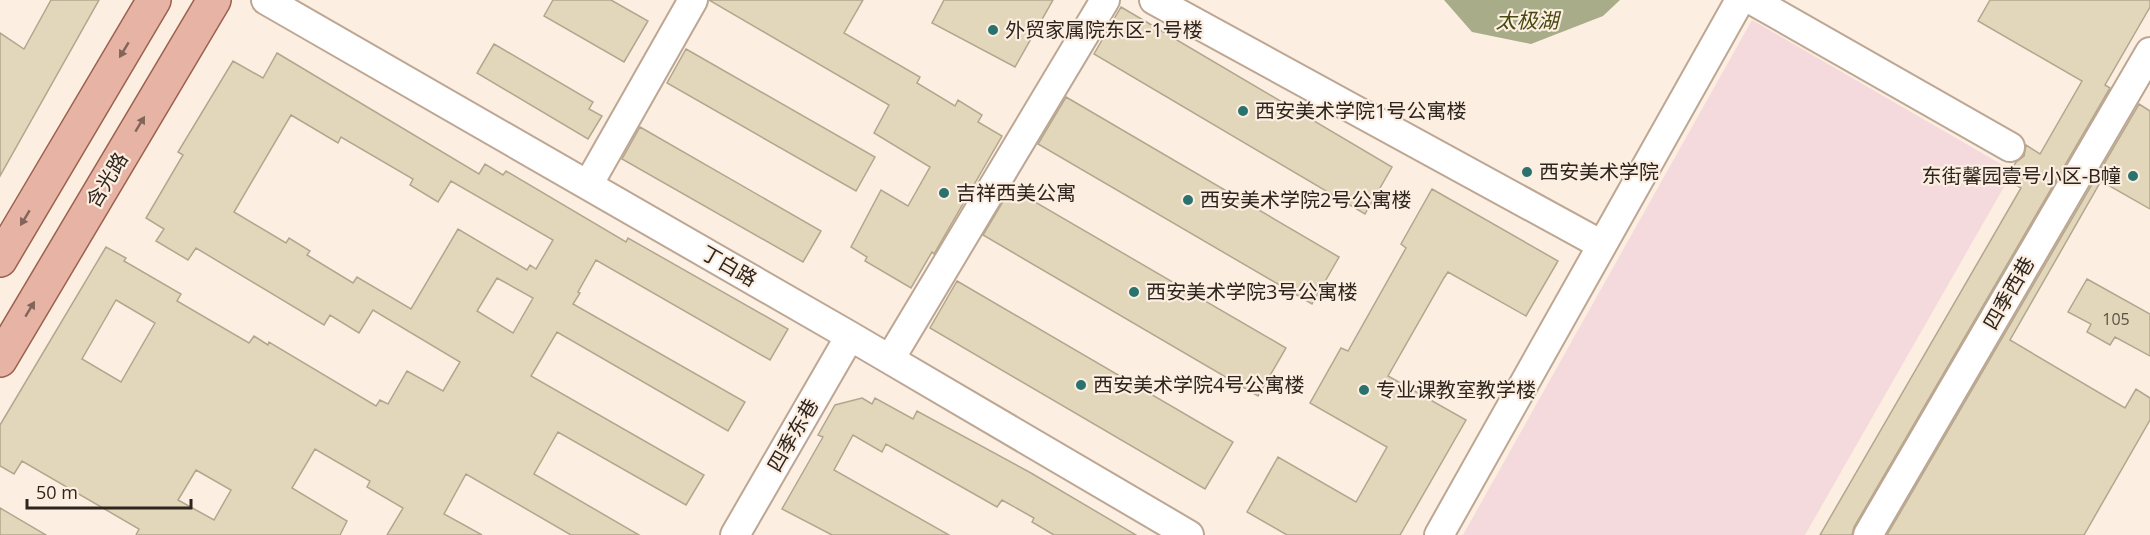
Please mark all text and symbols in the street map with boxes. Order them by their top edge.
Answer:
water label: 太极湖 [1496,6,1561,34]
place label: 外贸家属院东区-1号楼 [1005,16,1203,43]
marker: 外贸家属院东区-1号楼 [986,23,1000,37]
one-way arrow [119,42,130,58]
place label: 西安美术学院1号公寓楼 [1255,97,1466,124]
marker: 西安美术学院1号公寓楼 [1236,104,1250,118]
one-way arrow [135,115,145,132]
street label: 含光路 [80,147,134,212]
place label: 西安美术学院 [1539,158,1659,185]
place label: 东街馨园壹号小区-B幢 [1922,162,2121,189]
marker: 西安美术学院 [1520,165,1534,179]
marker: 东街馨园壹号小区-B幢 [2126,169,2140,183]
place label: 吉祥西美公寓 [956,179,1076,206]
marker: 吉祥西美公寓 [937,186,951,200]
place label: 西安美术学院2号公寓楼 [1200,186,1411,213]
marker: 西安美术学院2号公寓楼 [1181,193,1195,207]
one-way arrow [20,210,30,227]
street label: 丁白路 [697,239,762,292]
street label: 四季西巷 [1977,251,2040,334]
place label: 西安美术学院3号公寓楼 [1146,278,1357,305]
marker: 西安美术学院3号公寓楼 [1127,285,1141,299]
one-way arrow [25,300,35,317]
house number: 105 [2102,308,2130,330]
place label: 西安美术学院4号公寓楼 [1093,371,1304,398]
place label: 专业课教室教学楼 [1376,376,1536,403]
marker: 西安美术学院4号公寓楼 [1074,378,1088,392]
marker: 专业课教室教学楼 [1357,383,1371,397]
street label: 四季东巷 [761,393,824,476]
scale bar [27,472,190,510]
text: 50 m [36,480,78,504]

